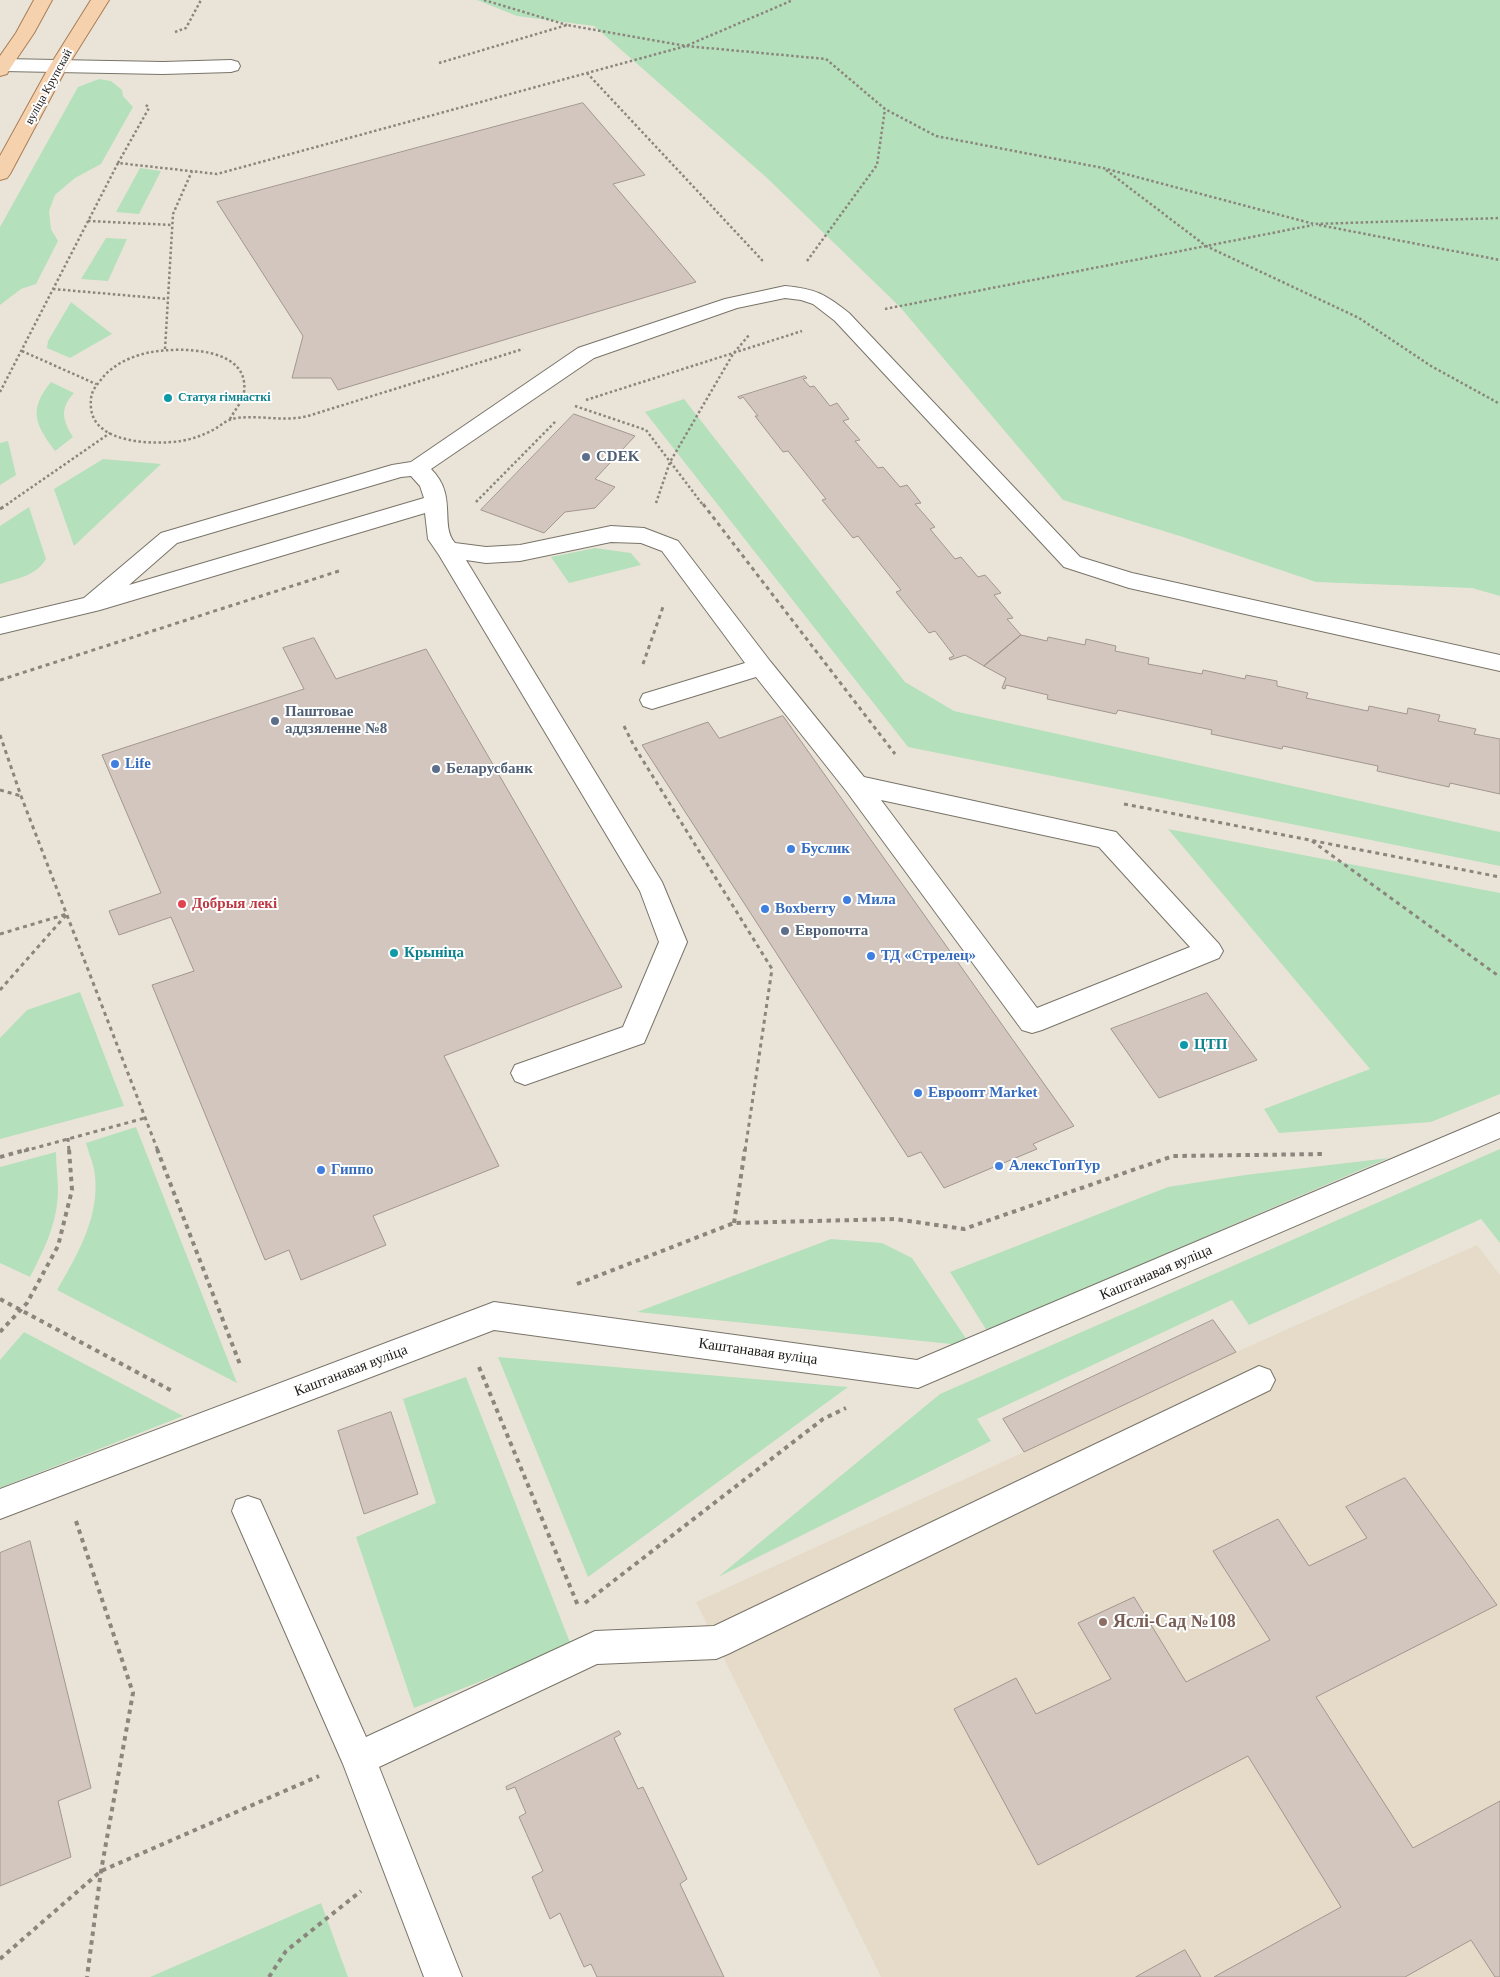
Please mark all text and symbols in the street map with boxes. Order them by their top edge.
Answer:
street label: вуліца Крупскай [22,47,76,127]
place label: Статуя гімнасткі [178,391,271,405]
marker: Статуя гімнасткі [162,392,174,404]
place label: CDEK [596,448,639,466]
marker: CDEK [580,451,592,463]
place label: Паштовае аддзяленне №8 [285,703,387,738]
marker: Паштовае аддзяленне №8 [269,715,281,727]
place label: Life [125,755,151,773]
marker: Life [109,758,121,770]
place label: Беларусбанк [446,760,533,778]
marker: Беларусбанк [430,763,442,775]
place label: Буслик [801,840,850,858]
marker: Буслик [785,843,797,855]
place label: Мила [857,891,896,909]
marker: Мила [841,894,853,906]
place label: Добрыя лекі [192,895,277,913]
marker: Добрыя лекі [176,898,188,910]
place label: Boxberry [775,900,836,918]
marker: Boxberry [759,903,771,915]
place label: Европочта [795,922,868,940]
marker: Европочта [779,925,791,937]
place label: Крыніца [404,944,464,962]
marker: Крыніца [388,947,400,959]
place label: ТД «Стрелец» [881,947,976,965]
marker: ТД «Стрелец» [865,950,877,962]
place label: ЦТП [1194,1036,1227,1054]
marker: ЦТП [1178,1039,1190,1051]
place label: Евроопт Market [928,1084,1038,1102]
marker: Евроопт Market [912,1087,924,1099]
place label: АлексТопТур [1009,1157,1100,1175]
marker: АлексТопТур [993,1160,1005,1172]
place label: Гиппо [331,1161,373,1179]
marker: Гиппо [315,1164,327,1176]
street label: Каштанавая вуліца [1097,1241,1215,1305]
street label: Каштанавая вуліца [697,1335,819,1369]
street label: Каштанавая вуліца [292,1341,410,1401]
place label: Яслі-Сад №108 [1113,1611,1236,1633]
marker: Яслі-Сад №108 [1097,1616,1109,1628]

